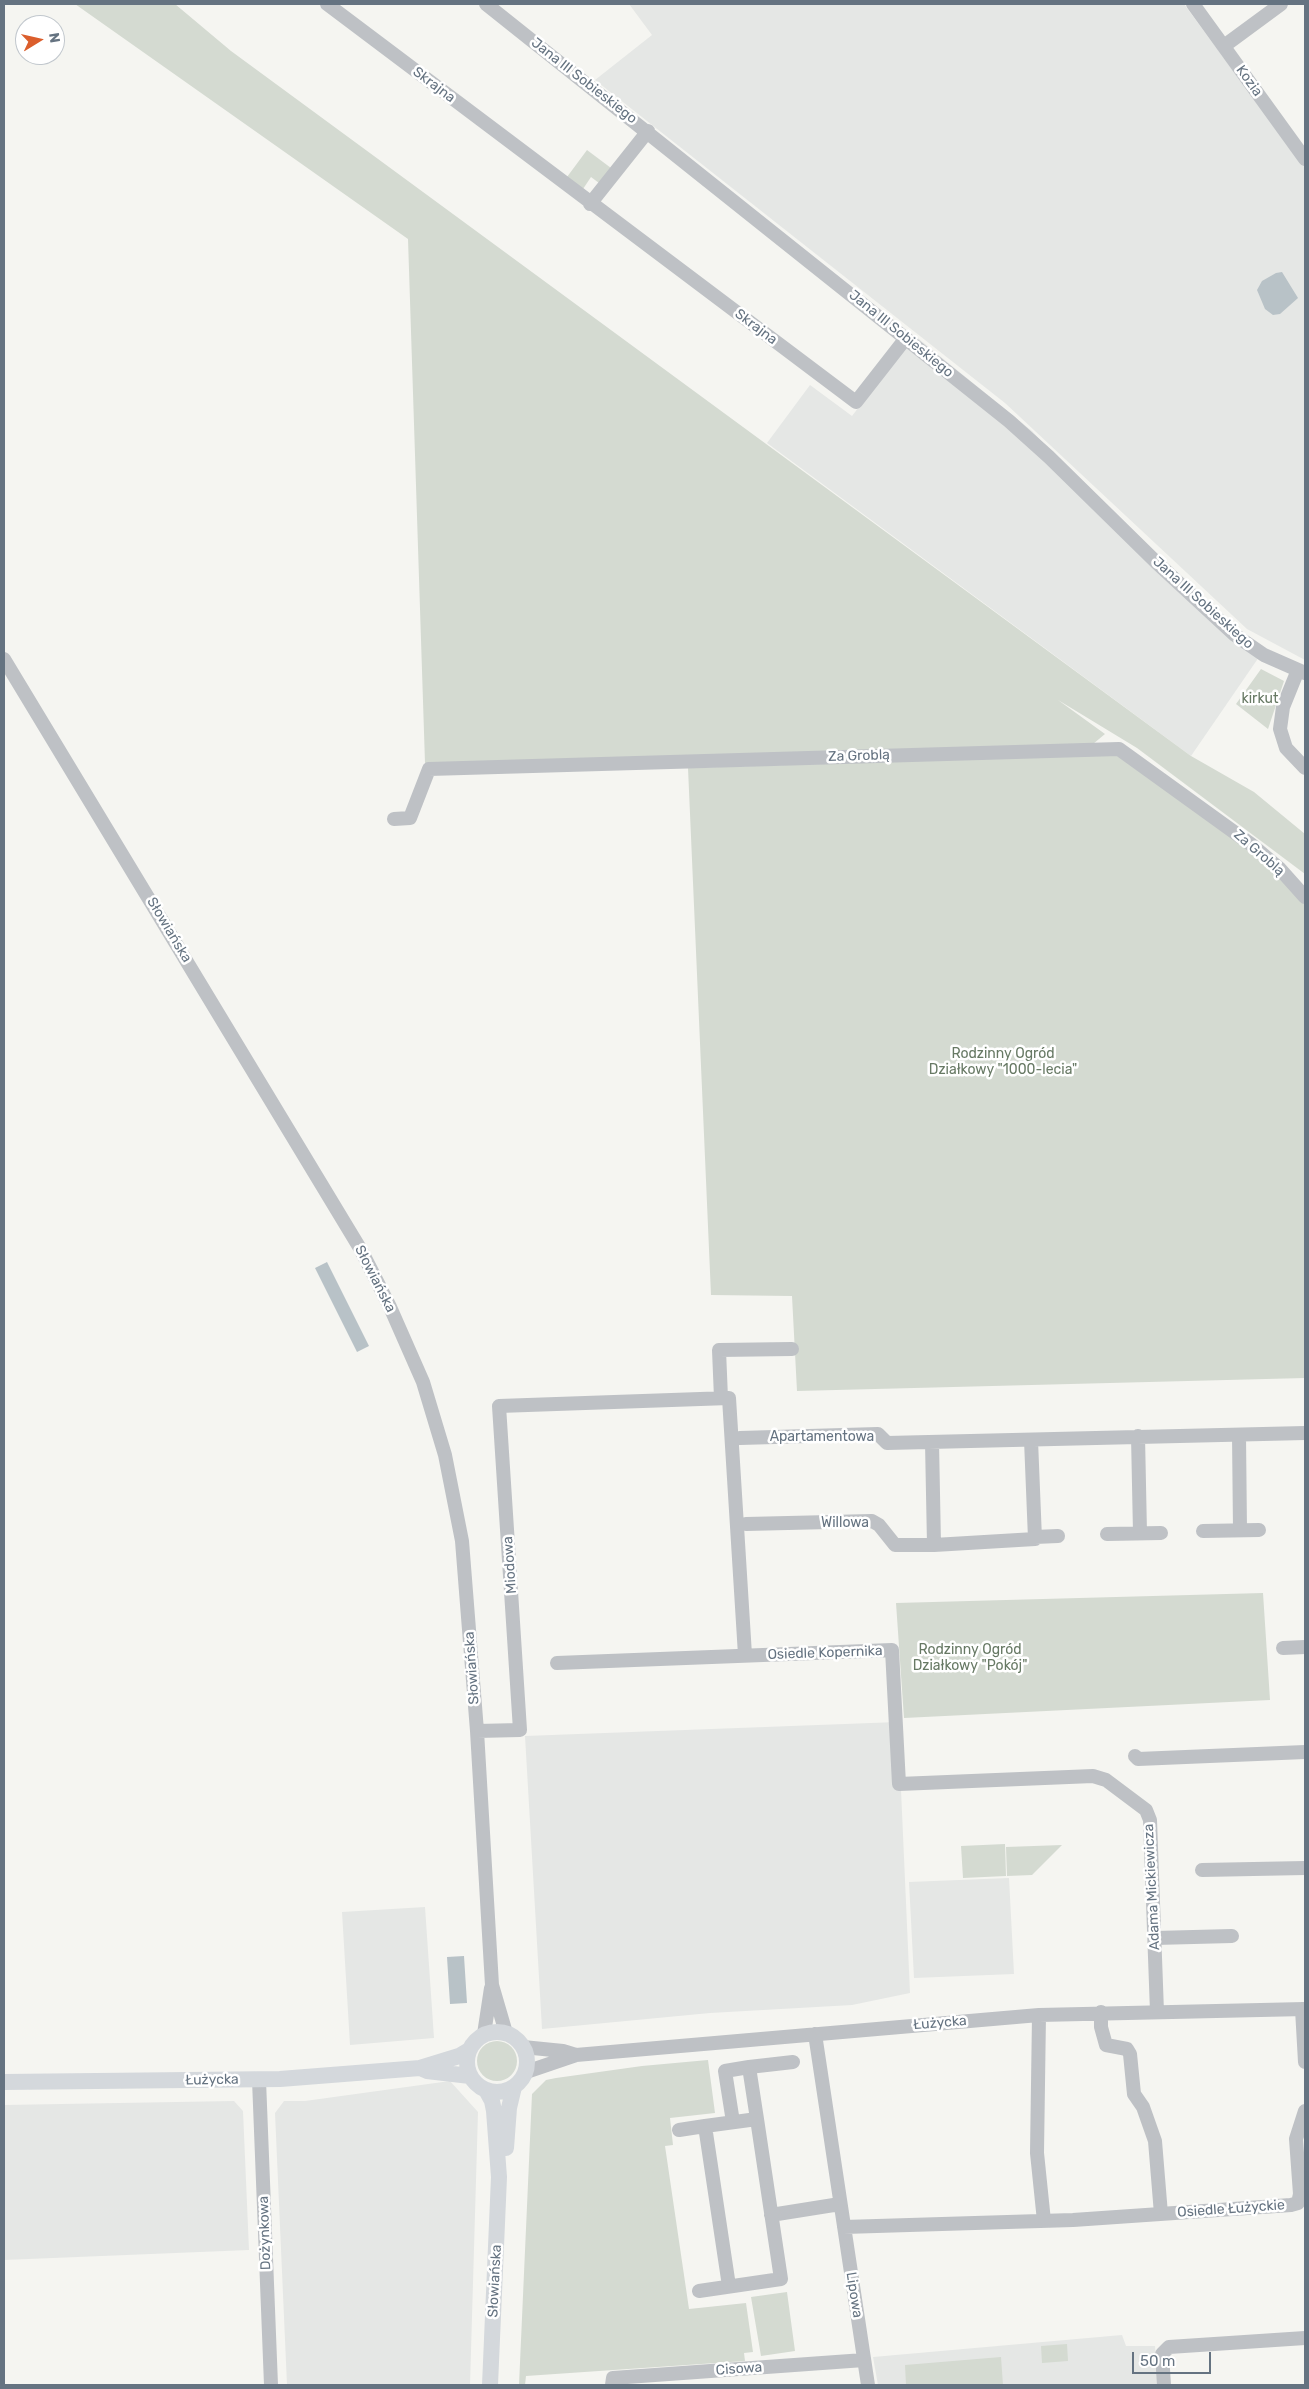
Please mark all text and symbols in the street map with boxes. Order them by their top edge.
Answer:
north arrow [15,15,65,65]
text: N [45,31,64,44]
street label: Jana III Sobieskiego [528,35,640,127]
street label: Kozia [1232,62,1266,100]
street label: Skrajna [409,64,459,106]
street label: Jana III Sobieskiego [845,287,957,381]
street label: Skrajna [731,306,781,348]
street label: Jana III Sobieskiego [1149,553,1257,653]
park label: kirkut [1241,691,1279,707]
street label: Za Groblą [828,747,890,765]
street label: Za Groblą [1230,826,1288,880]
street label: Słowiańska [143,894,195,966]
park label: Rodzinny Ogród Działkowy "1000-lecia" [929,1046,1077,1078]
street label: Słowiańska [351,1243,399,1315]
street label: Apartamentowa [770,1429,874,1445]
street label: Willowa [821,1515,869,1531]
street label: Miodowa [500,1536,520,1594]
street label: Słowiańska [461,1631,483,1705]
park label: Rodzinny Ogród Działkowy "Pokój" [913,1642,1027,1674]
street label: Osiedle Kopernika [767,1643,883,1663]
street label: Adama Mickiewicza [1140,1823,1164,1951]
street label: Łużycka [913,2012,967,2034]
street label: Łużycka [185,2071,239,2089]
street label: Dożynkowa [255,2196,275,2270]
street label: Osiedle Łużyckie [1177,2197,1285,2221]
street label: Słowiańska [485,2244,505,2318]
street label: Lipowa [842,2271,866,2319]
scale bar [1134,2342,1213,2374]
text: 50 m [1140,2352,1175,2370]
street label: Cisowa [715,2359,763,2379]

